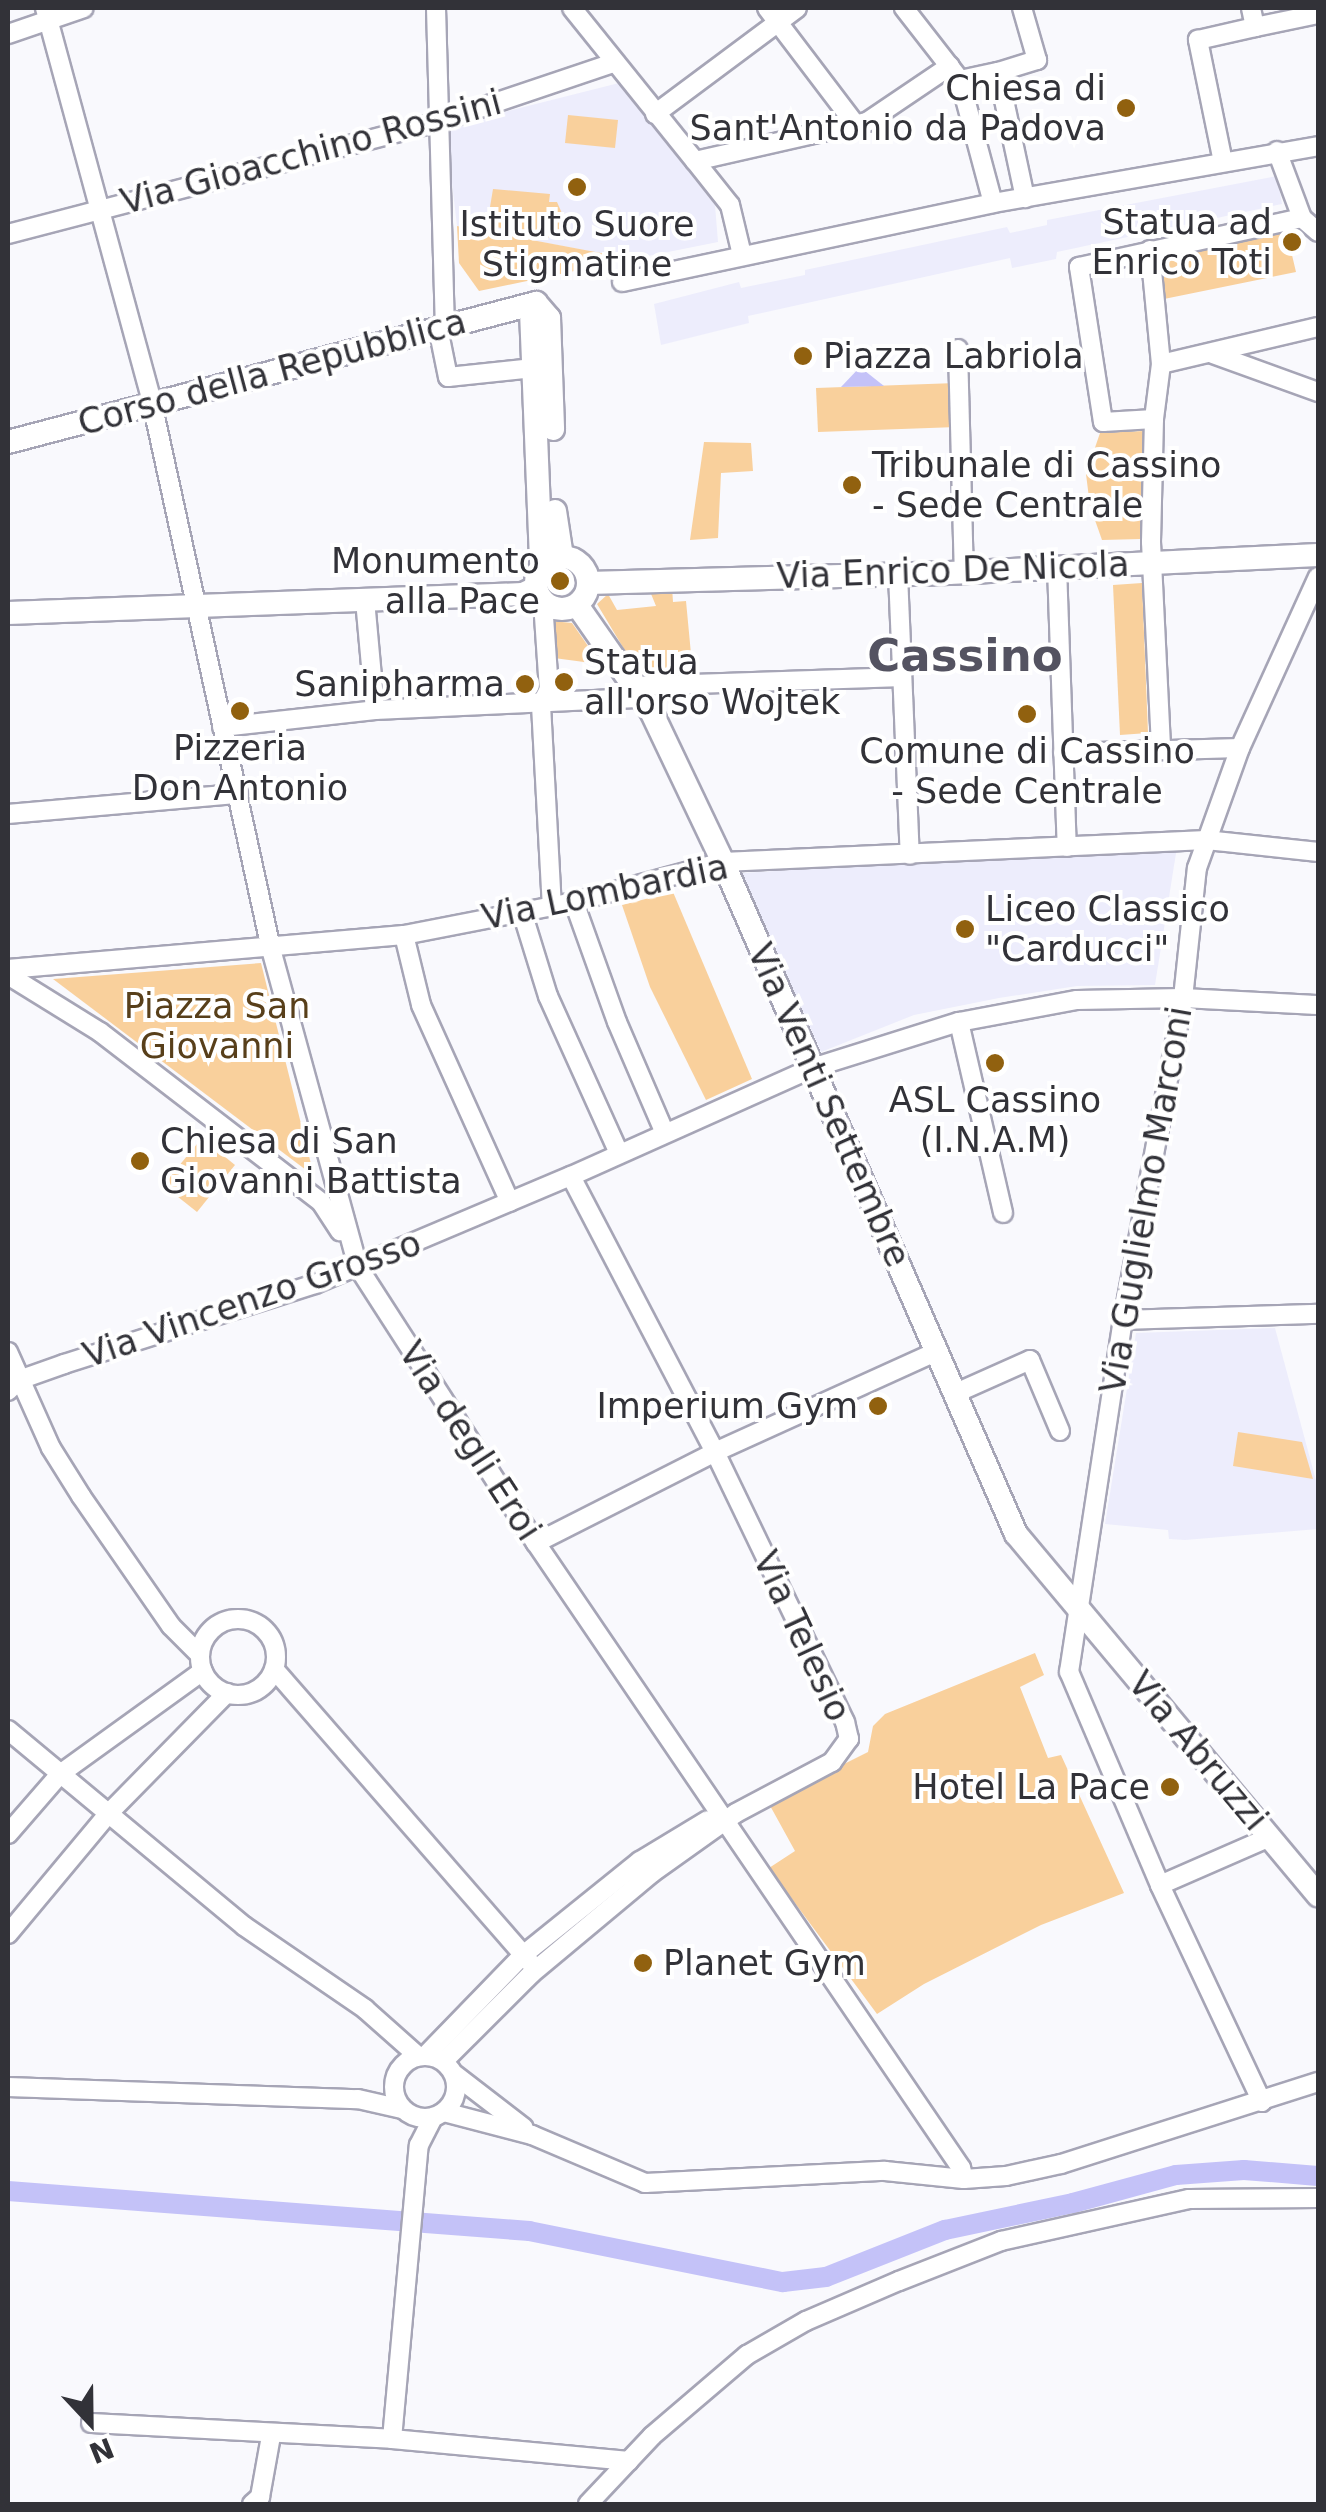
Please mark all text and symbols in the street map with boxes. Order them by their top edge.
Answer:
place label: Chiesa di Sant'Antonio da Padova [690,67,1106,149]
street label: Via Gioacchino Rossini [116,81,506,223]
marker: Chiesa di Sant'Antonio da Padova [1115,97,1137,119]
marker: Istituto Suore Stigmatine [566,176,588,198]
place label: Statua ad Enrico Toti [1092,201,1272,283]
place label: Istituto Suore Stigmatine [459,203,695,285]
marker: Statua ad Enrico Toti [1281,231,1303,253]
street label: Corso della Repubblica [73,300,471,444]
place label: Piazza Labriola [823,335,1084,377]
marker: Piazza Labriola [792,345,814,367]
place label: Tribunale di Cassino - Sede Centrale [872,444,1222,526]
marker: Tribunale di Cassino - Sede Centrale [841,474,863,496]
place label: Monumento alla Pace [331,540,540,622]
street label: Via Enrico De Nicola [776,543,1130,597]
marker: Monumento alla Pace [549,570,571,592]
district label: Cassino [867,629,1063,683]
place label: Statua all'orso Wojtek [584,641,840,723]
place label: Sanipharma [294,663,505,705]
marker: Statua all'orso Wojtek [553,671,575,693]
marker: Sanipharma [514,673,536,695]
marker: Pizzeria Don Antonio [229,700,251,722]
marker: Comune di Cassino - Sede Centrale [1016,703,1038,725]
place label: Pizzeria Don Antonio [132,727,348,809]
place label: Comune di Cassino - Sede Centrale [859,730,1195,812]
street label: Via Lombardia [478,845,732,939]
place label: Liceo Classico "Carducci" [985,888,1230,970]
marker: Liceo Classico "Carducci" [954,918,976,940]
street label: Via Venti Settembre [739,937,919,1273]
park label: Piazza San Giovanni [124,985,310,1067]
street label: Via Guglielmo Marconi [1091,1003,1201,1397]
marker: ASL Cassino (I.N.A.M) [984,1052,1006,1074]
place label: ASL Cassino (I.N.A.M) [889,1079,1101,1161]
place label: Chiesa di San Giovanni Battista [160,1120,462,1202]
marker: Chiesa di San Giovanni Battista [129,1150,151,1172]
street label: Via Vincenzo Grosso [78,1221,426,1377]
street label: Via degli Eroi [390,1334,550,1548]
place label: Imperium Gym [596,1385,858,1427]
marker: Imperium Gym [867,1395,889,1417]
street label: Via Telesio [744,1544,860,1728]
street label: Via Abruzzi [1119,1663,1277,1839]
place label: Hotel La Pace [912,1766,1150,1808]
marker: Hotel La Pace [1159,1776,1181,1798]
place label: Planet Gym [663,1942,866,1984]
marker: Planet Gym [632,1952,654,1974]
north arrow [40,2372,140,2472]
text: N [84,2431,118,2470]

